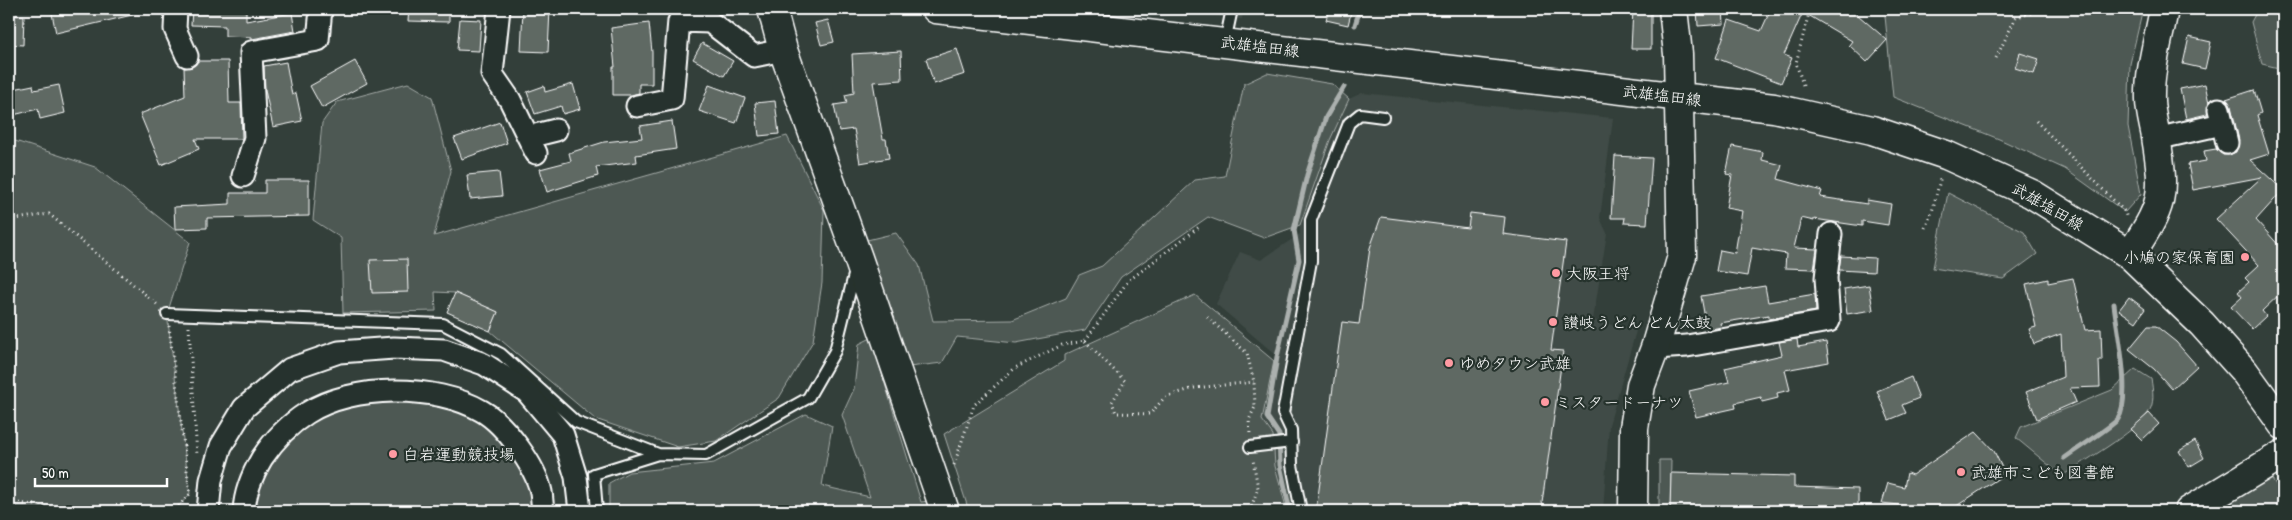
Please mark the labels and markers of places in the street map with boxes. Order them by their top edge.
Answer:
place label: 小鳩の家保育園 [2123,246,2235,268]
marker: 小鳩の家保育園 [2239,251,2251,263]
place label: 大阪王将 [1566,262,1630,284]
marker: 大阪王将 [1550,267,1562,279]
place label: 讃岐うどん どん太鼓 [1563,311,1711,333]
marker: 讃岐うどん どん太鼓 [1547,316,1559,328]
place label: ゆめタウン武雄 [1459,352,1571,374]
marker: ゆめタウン武雄 [1443,357,1455,369]
place label: ミスタードーナツ [1555,391,1683,413]
marker: ミスタードーナツ [1539,396,1551,408]
place label: 白岩運動競技場 [403,443,515,465]
marker: 白岩運動競技場 [387,448,399,460]
place label: 武雄市こども図書館 [1971,461,2115,483]
marker: 武雄市こども図書館 [1955,466,1967,478]

